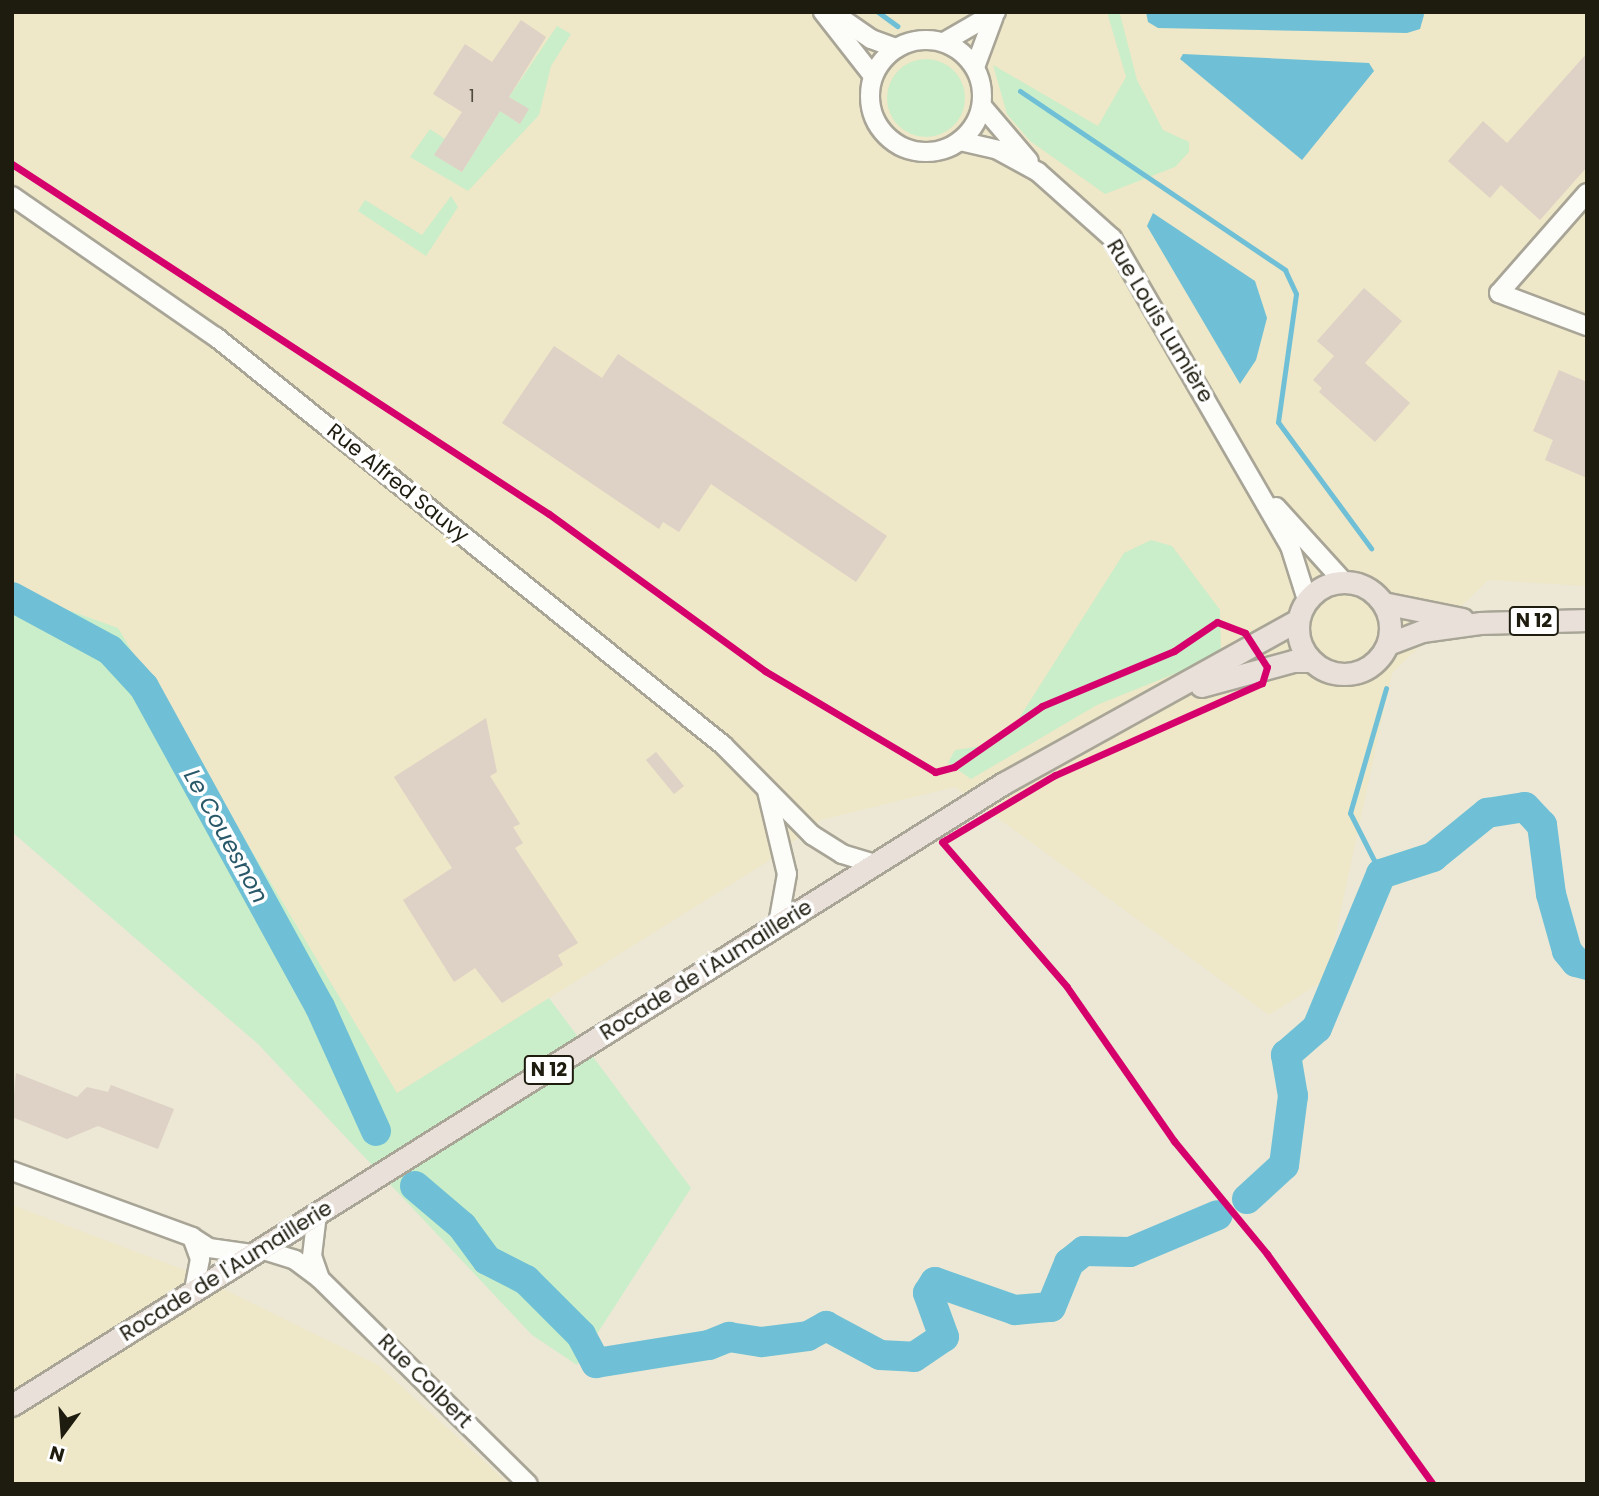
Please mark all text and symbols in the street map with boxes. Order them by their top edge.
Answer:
house number: 1 [469,85,475,107]
street label: Rue Louis Lumière [1101,235,1219,407]
street label: Rue Alfred Sauvy [322,418,474,548]
road number: N 12 [1508,606,1560,636]
water label: Le Couesnon [178,764,274,908]
street label: Rocade de l'Aumaillerie [595,894,817,1046]
road number: N 12 [523,1054,575,1086]
street label: Rocade de l'Aumaillerie [115,1195,337,1347]
street label: Rue Colbert [373,1329,477,1433]
north arrow [28,1398,98,1468]
text: N [46,1439,68,1469]

